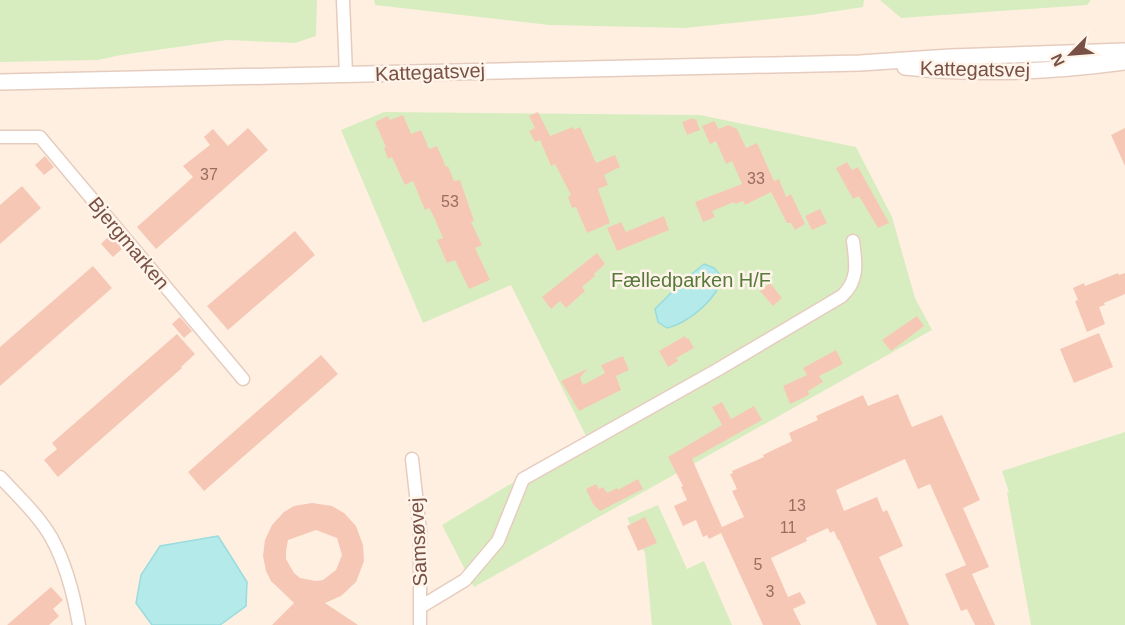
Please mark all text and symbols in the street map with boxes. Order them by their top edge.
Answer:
north arrow [1041,24,1101,84]
text: N [1048,51,1068,69]
street label: Kattegatsvej [920,57,1030,81]
street label: Kattegatsvej [375,59,485,85]
house number: 37 [200,166,218,183]
house number: 33 [747,170,765,187]
street label: Bjergmarken [84,192,174,294]
house number: 53 [441,193,459,210]
park label: Fælledparken H/F [611,269,771,291]
street label: Samsøvej [405,497,431,587]
house number: 13 [788,497,806,514]
house number: 11 [780,519,796,536]
house number: 5 [754,556,763,573]
house number: 3 [766,583,775,600]

